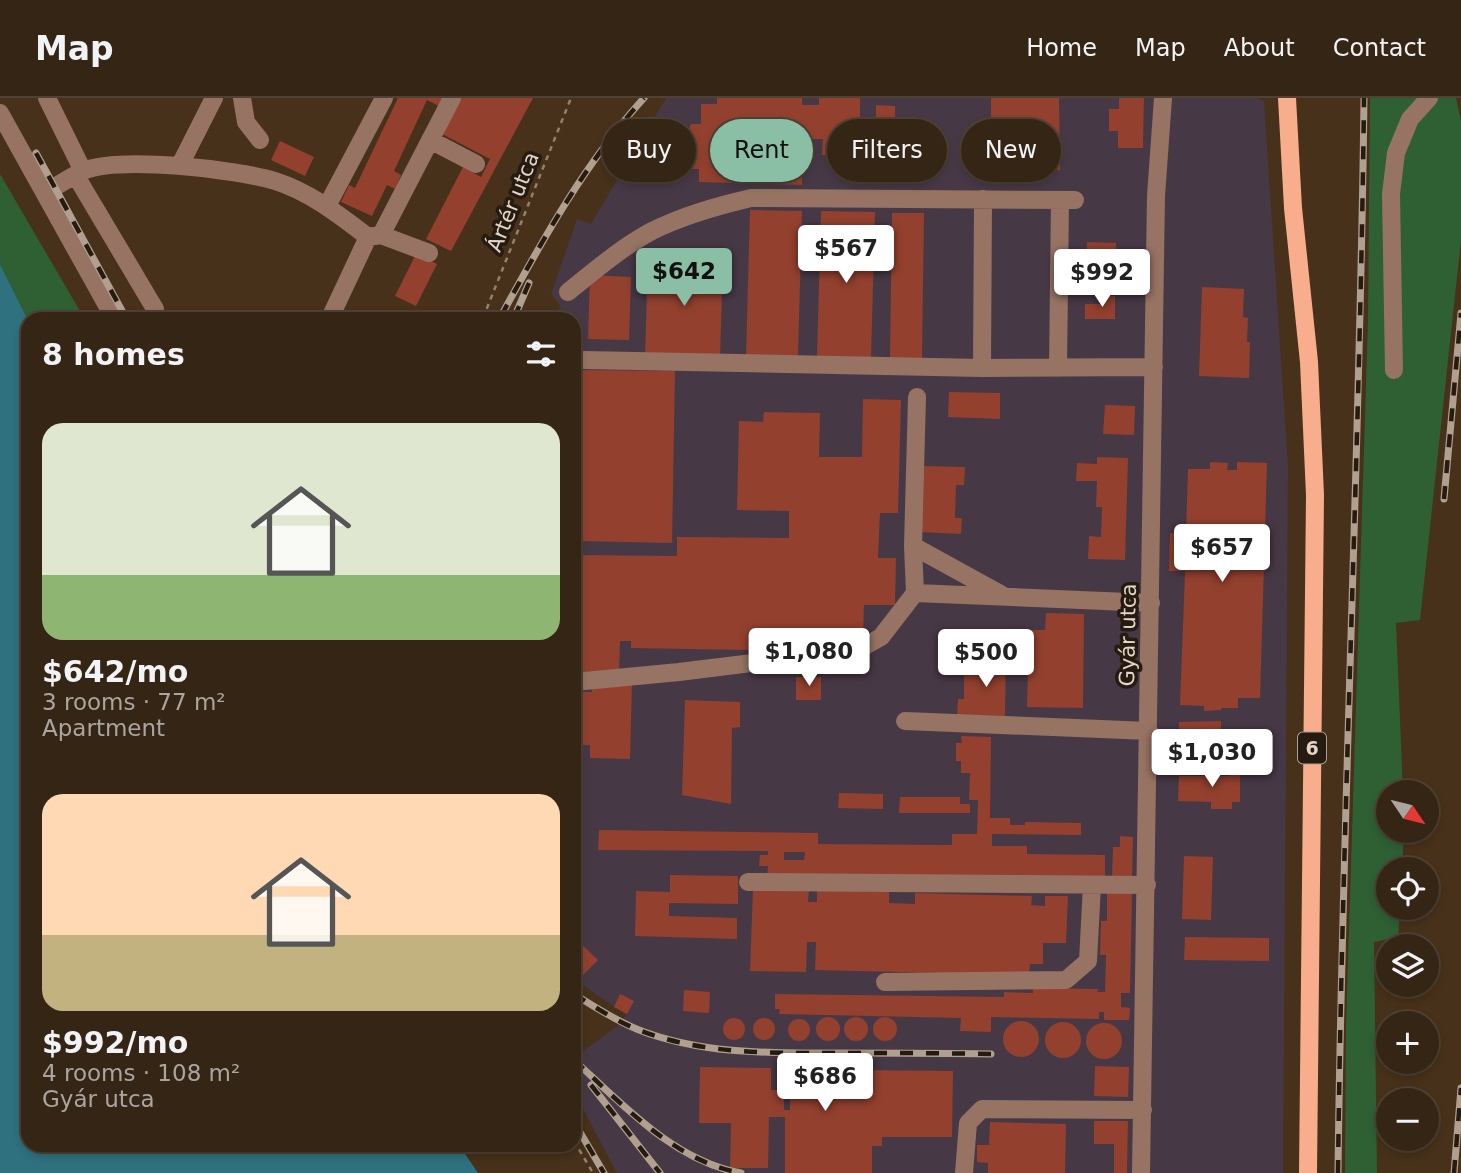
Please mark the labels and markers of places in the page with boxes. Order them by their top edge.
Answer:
pin: $567 [805,226,887,285]
pin: $642 [643,248,725,308]
pin: $992 [1061,250,1143,309]
pin: $657 [1181,524,1263,584]
pin: $1,080 [752,628,866,688]
pin: $500 [945,630,1027,689]
pin: $1,030 [1155,730,1269,789]
pin: $686 [784,1054,866,1113]

